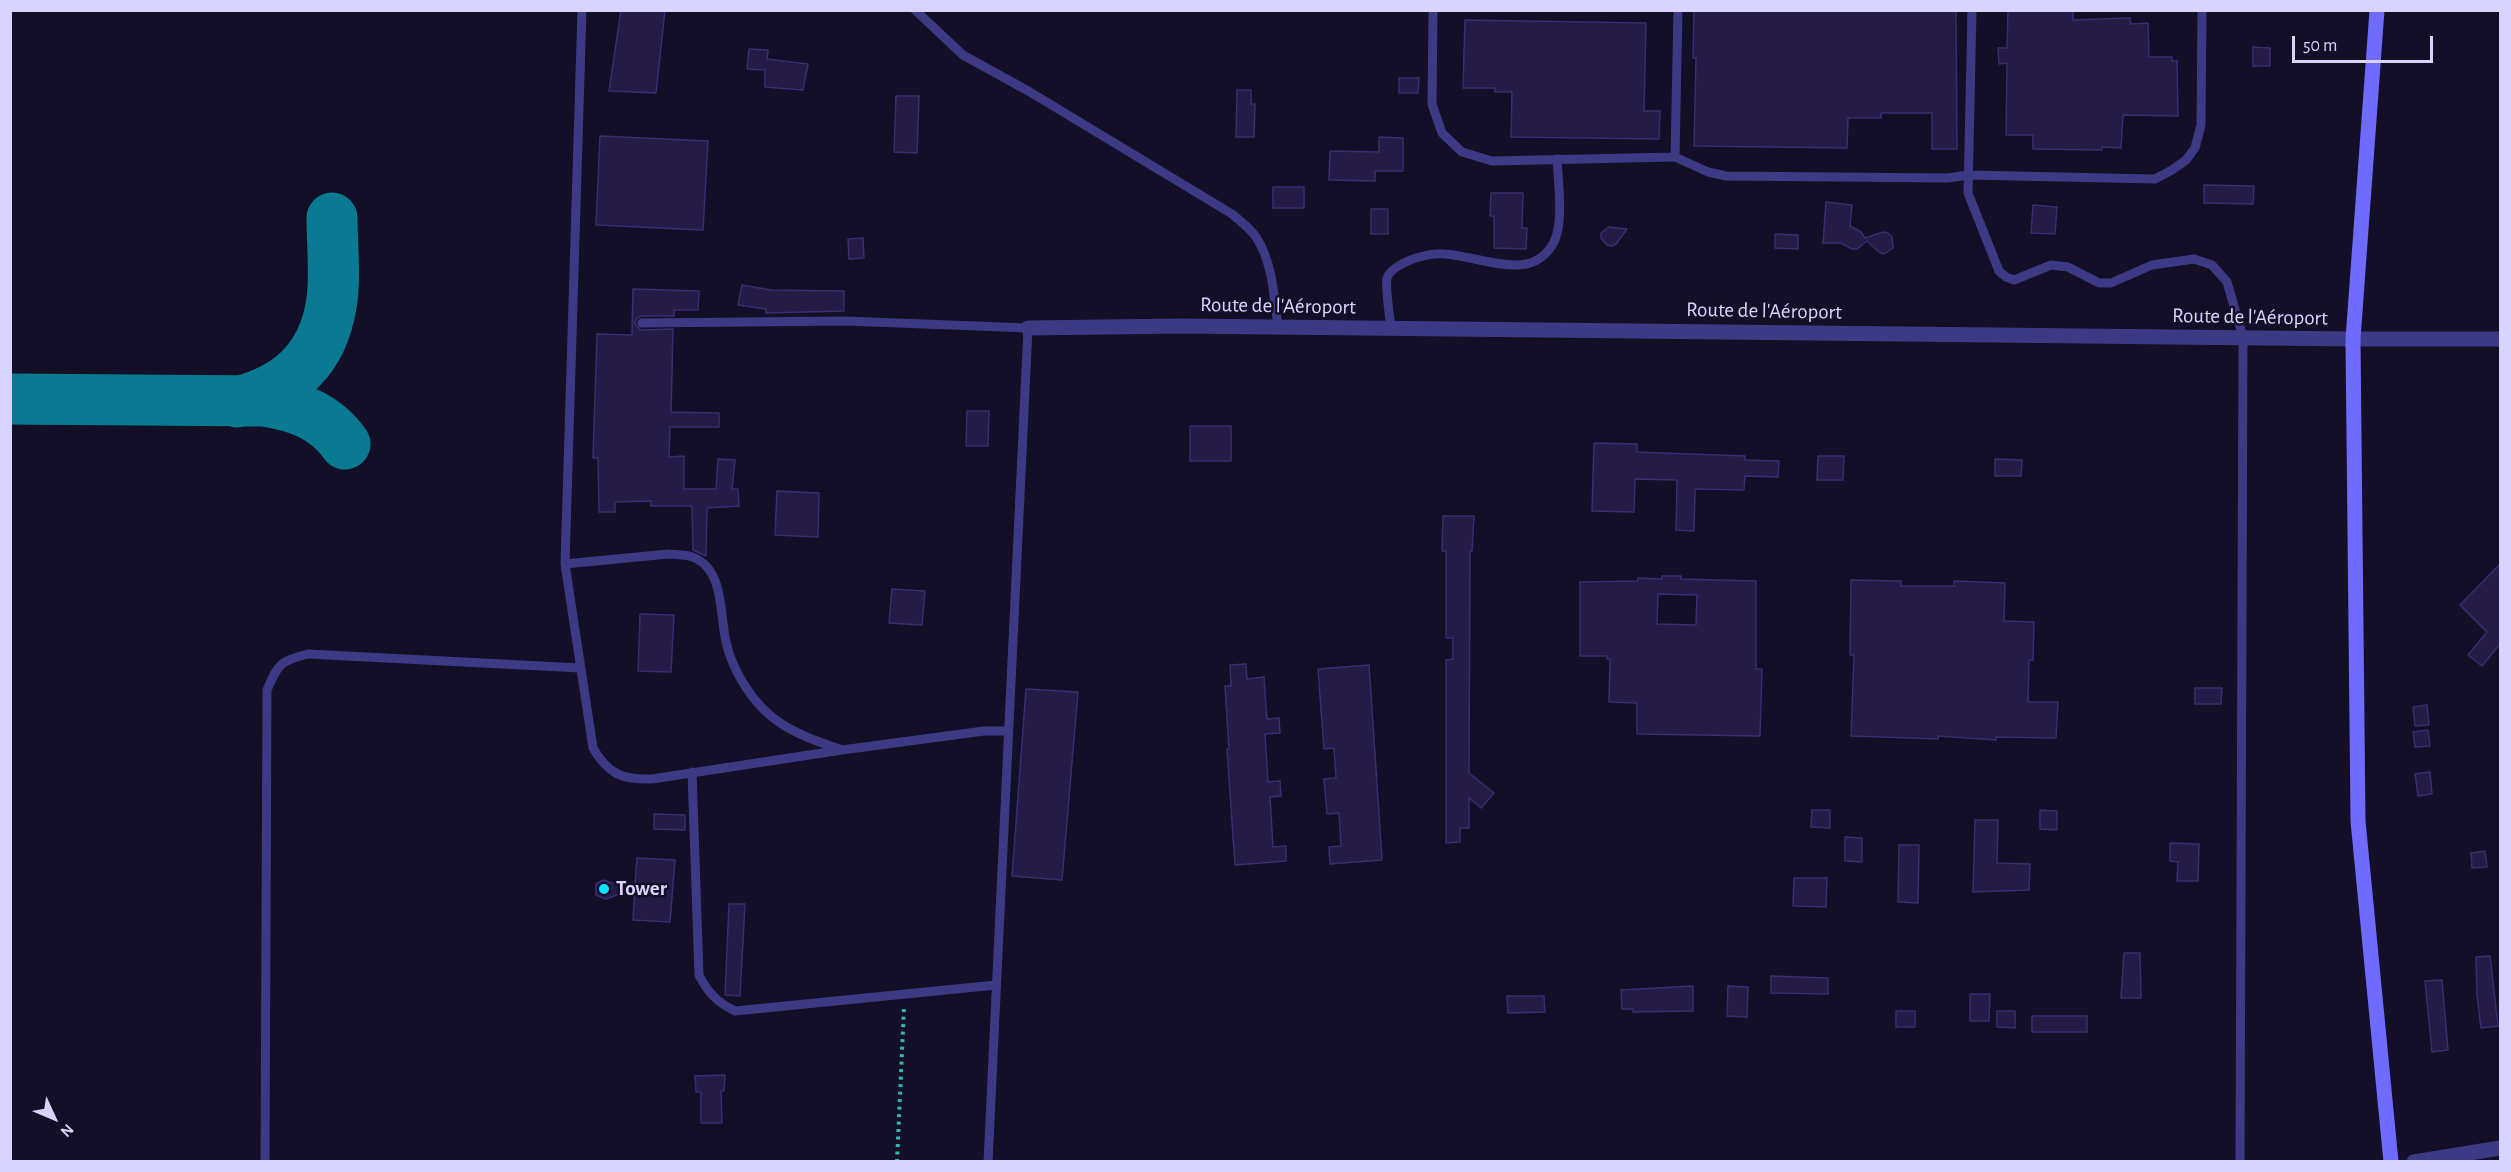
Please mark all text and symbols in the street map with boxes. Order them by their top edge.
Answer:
scale bar [2295,24,2436,62]
text: 50 m [2303,37,2337,55]
street label: Route de l'Aéroport [1200,292,1356,320]
street label: Route de l'Aéroport [1686,297,1842,325]
street label: Route de l'Aéroport [2172,303,2328,331]
place label: Tower [616,876,667,902]
marker: Tower [597,882,611,896]
north arrow [24,1088,84,1148]
text: N [57,1121,77,1140]

